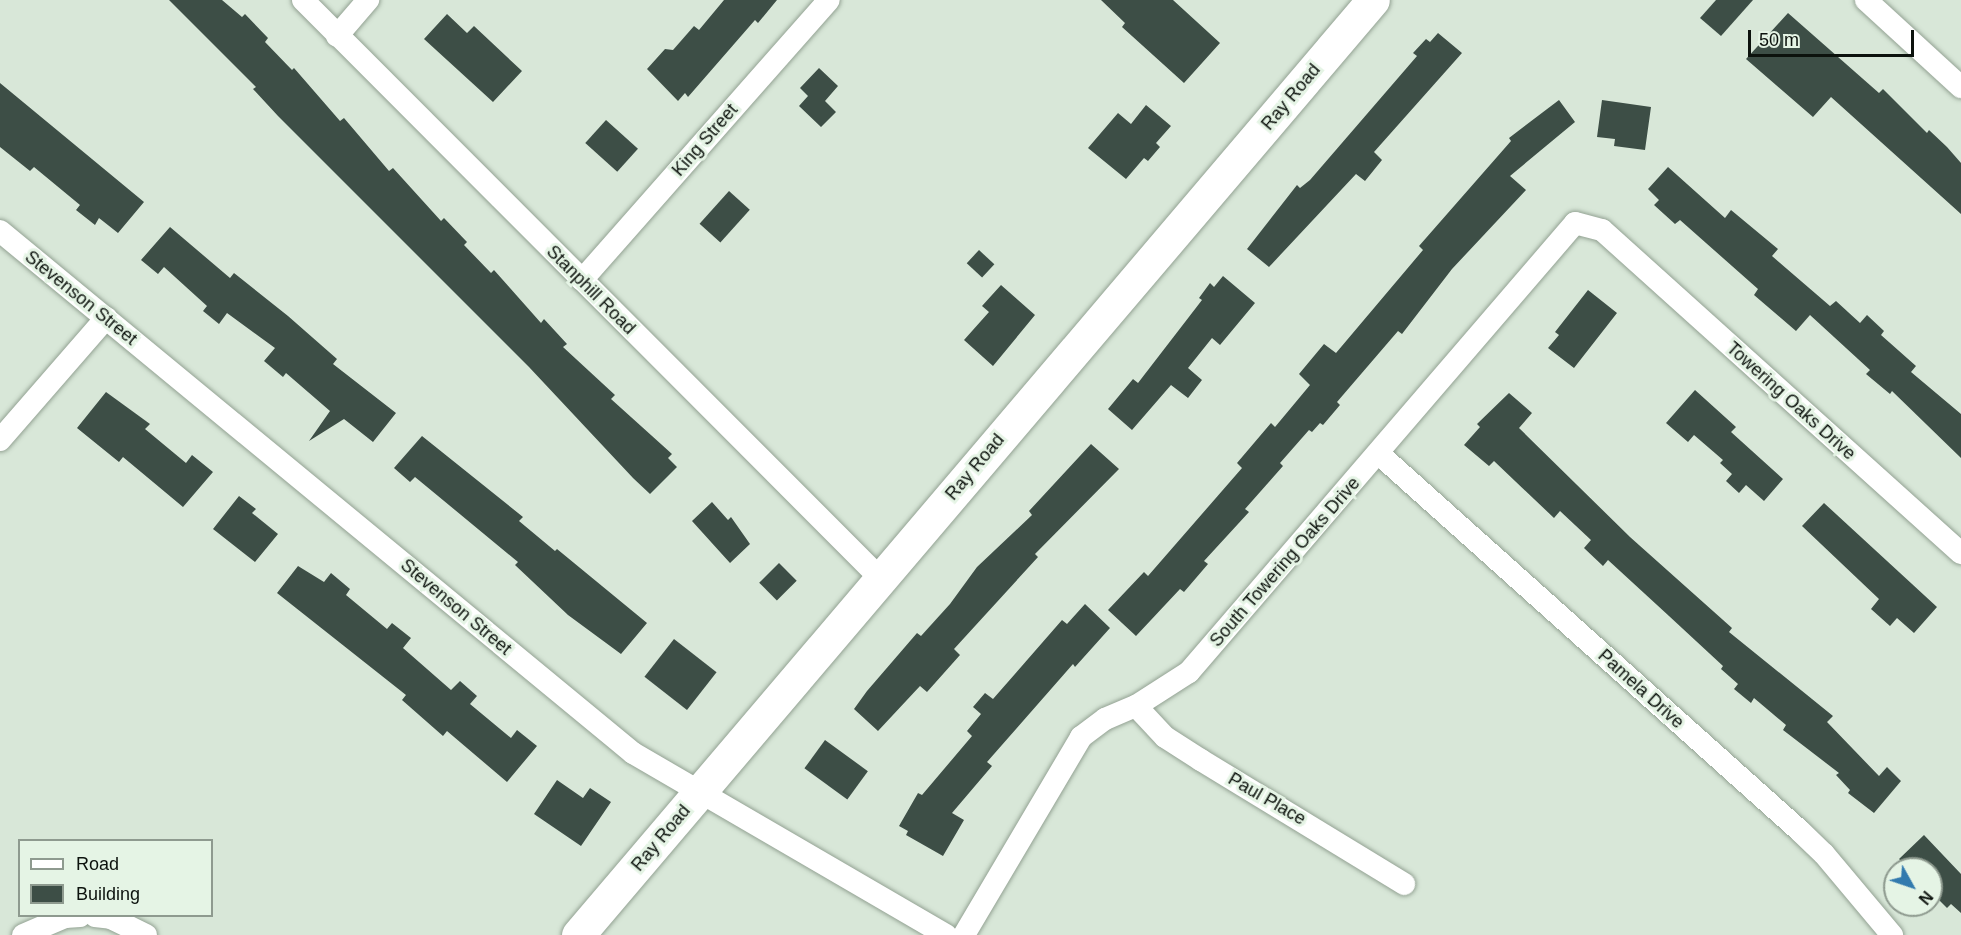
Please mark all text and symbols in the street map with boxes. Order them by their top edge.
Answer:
scale bar [1751,18,1918,56]
text: 50 m [1759,30,1799,50]
street label: Ray Road [1257,59,1325,135]
street label: King Street [668,99,742,181]
street label: Stanphill Road [542,241,640,339]
street label: Stevenson Street [21,246,141,350]
street label: Towering Oaks Drive [1722,337,1860,465]
street label: Ray Road [941,429,1009,505]
street label: South Towering Oaks Drive [1205,473,1365,651]
street label: Stevenson Street [396,554,516,660]
street label: Pamela Drive [1594,645,1688,733]
street label: Paul Place [1224,768,1310,830]
street label: Ray Road [627,800,695,876]
legend [18,839,213,917]
text: Road [76,854,119,874]
north arrow [1883,857,1943,917]
text: Building [76,884,140,904]
text: N [1915,888,1936,907]

